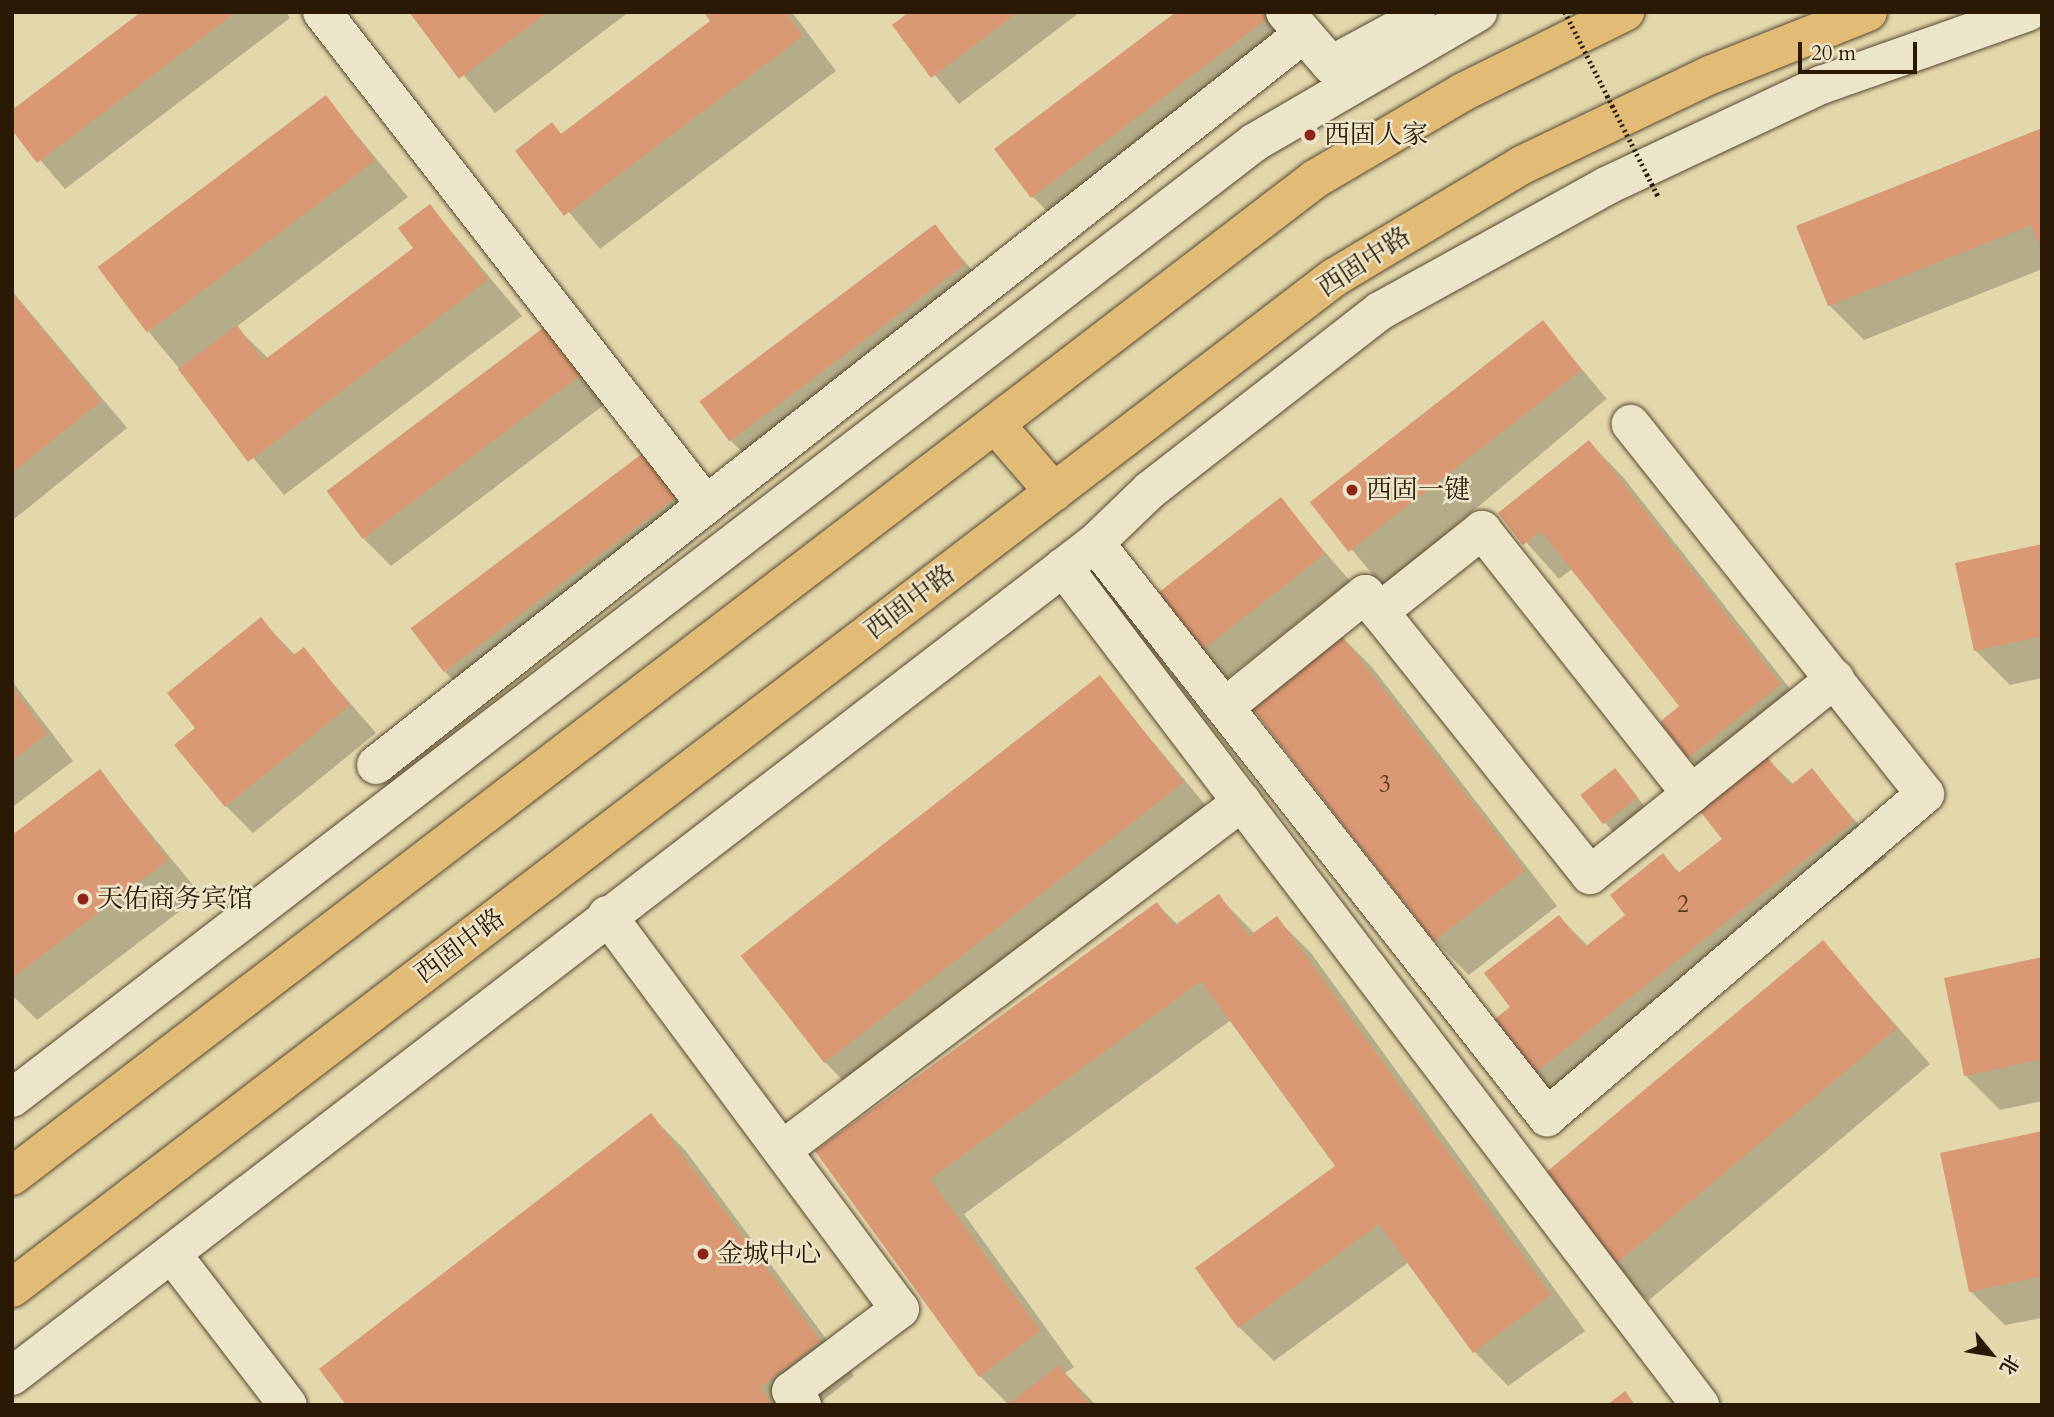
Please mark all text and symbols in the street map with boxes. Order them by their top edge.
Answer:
scale bar [1802,28,1921,72]
text: 20 m [1811,39,1856,68]
place label: 西固人家 [1324,119,1428,151]
marker: 西固人家 [1302,127,1318,143]
street label: 西固中路 [1312,221,1416,303]
place label: 西固一键 [1366,474,1470,506]
marker: 西固一键 [1344,482,1360,498]
street label: 西固中路 [859,558,961,646]
house number: 3 [1379,771,1391,799]
place label: 天佑商务宾馆 [97,883,253,915]
marker: 天佑商务宾馆 [75,891,91,907]
house number: 2 [1677,891,1689,919]
street label: 西固中路 [409,902,511,990]
place label: 金城中心 [717,1238,821,1270]
marker: 金城中心 [695,1246,711,1262]
north arrow [1956,1319,2026,1389]
text: 北 [1993,1350,2025,1379]

